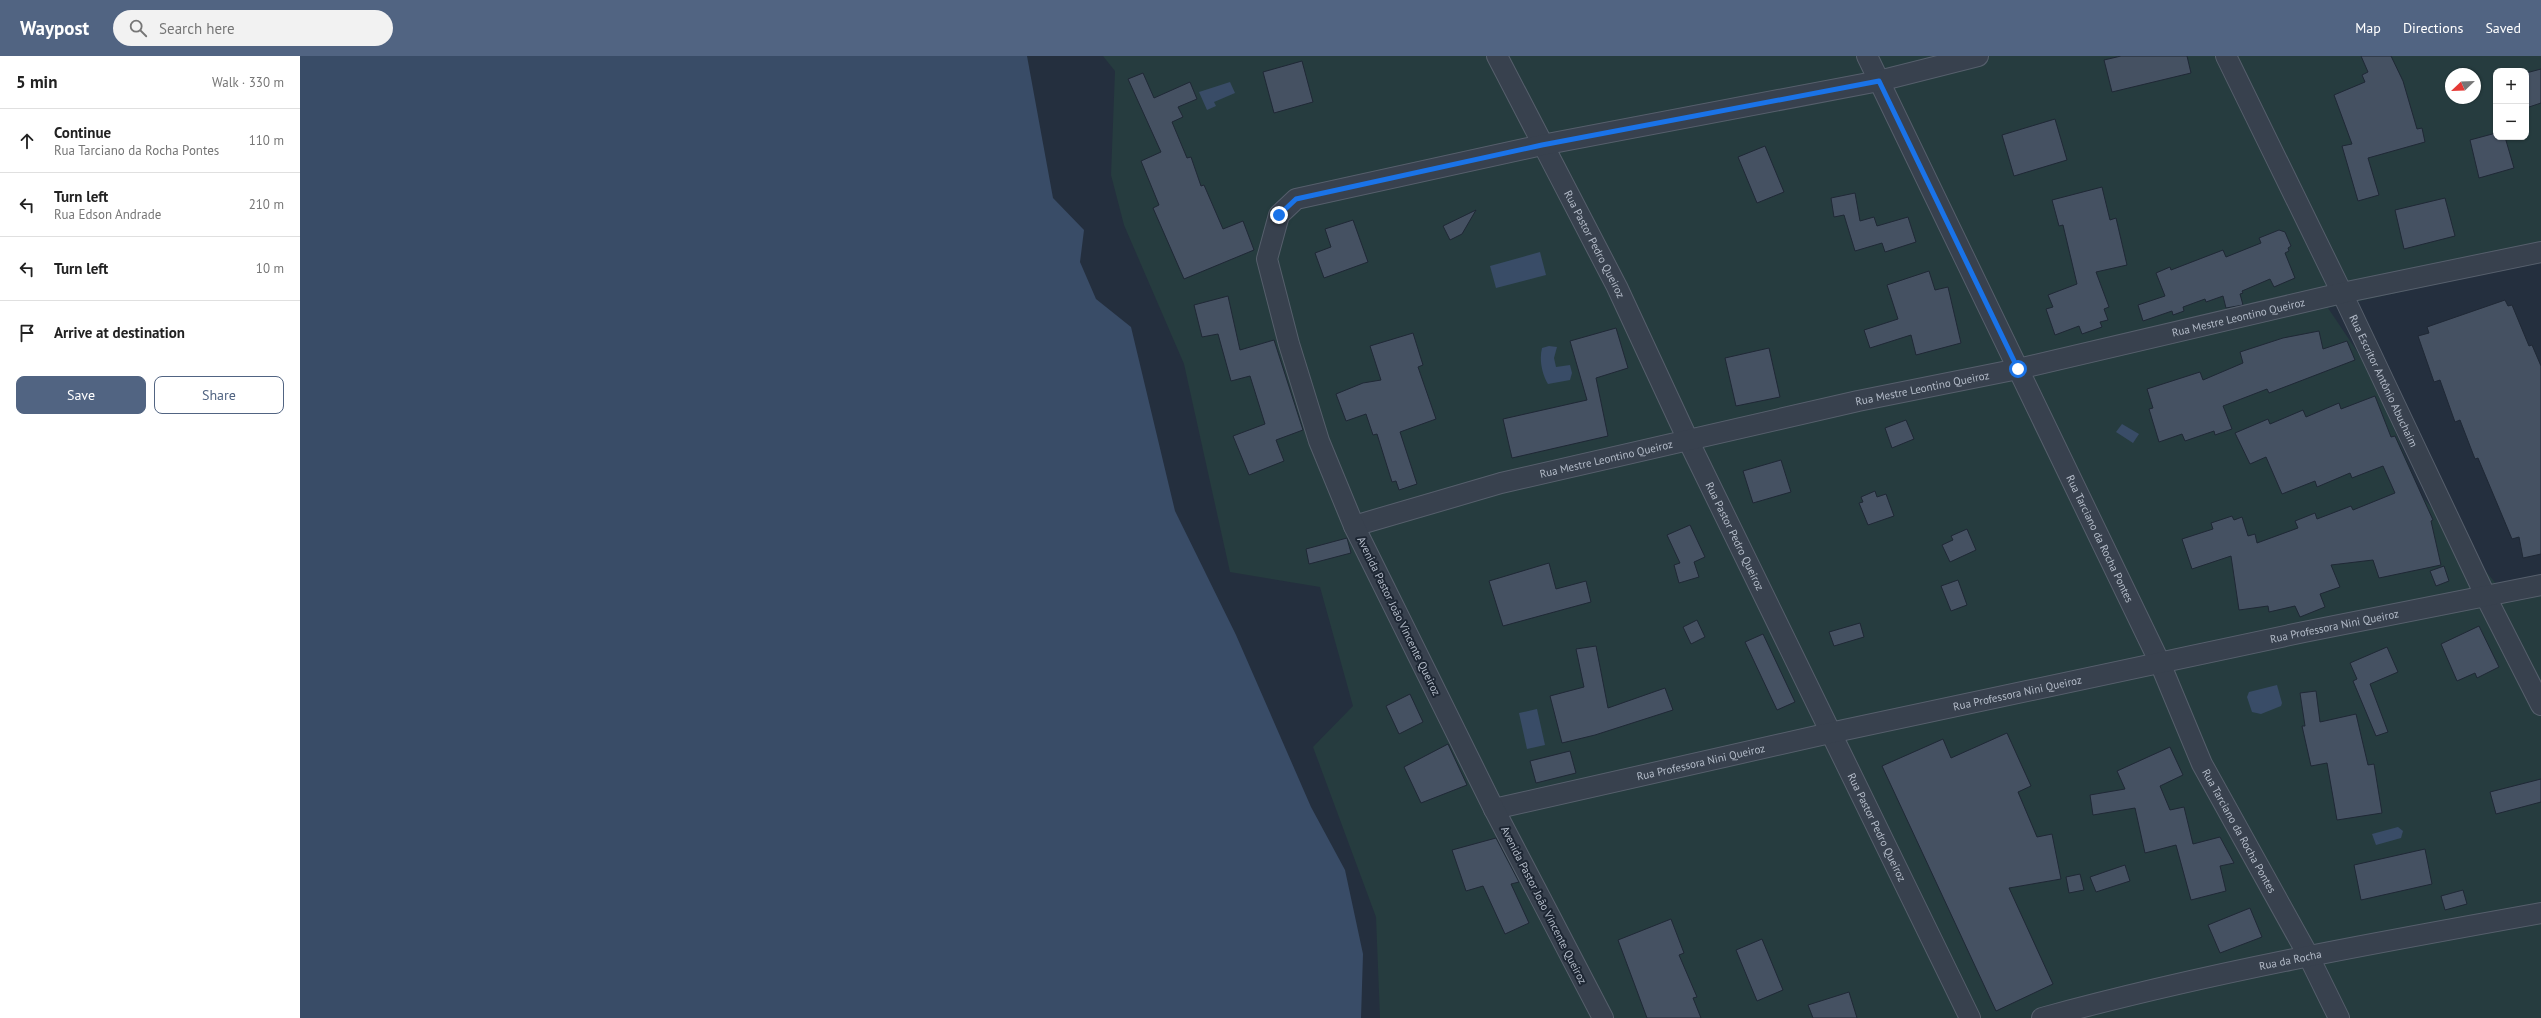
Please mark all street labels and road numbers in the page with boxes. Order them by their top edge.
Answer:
street label: Rua Pastor Pedro Queiroz [1561,188,1628,300]
street label: Rua Mestre Leontino Queiroz [2171,295,2306,340]
street label: Rua Escritor Antônio Abuchaim [2346,312,2421,449]
street label: Rua Mestre Leontino Queiroz [1854,368,1990,408]
street label: Rua Mestre Leontino Queiroz [1538,437,1674,481]
street label: Rua Tarciano da Rocha Pontes [2063,473,2137,605]
street label: Rua Pastor Pedro Queiroz [1703,480,1767,593]
street label: Avenida Pastor João Vincente Queiroz [1354,534,1444,698]
street label: Rua Professora Nini Queiroz [2269,606,2400,646]
street label: Rua Professora Nini Queiroz [1952,673,2083,714]
street label: Rua Professora Nini Queiroz [1635,741,1766,784]
street label: Rua Tarciano da Rocha Pontes [2199,766,2279,896]
street label: Rua Pastor Pedro Queiroz [1845,771,1909,884]
street label: Avenida Pastor João Vincente Queiroz [1498,824,1590,986]
street label: Rua da Rocha [2258,947,2323,973]

